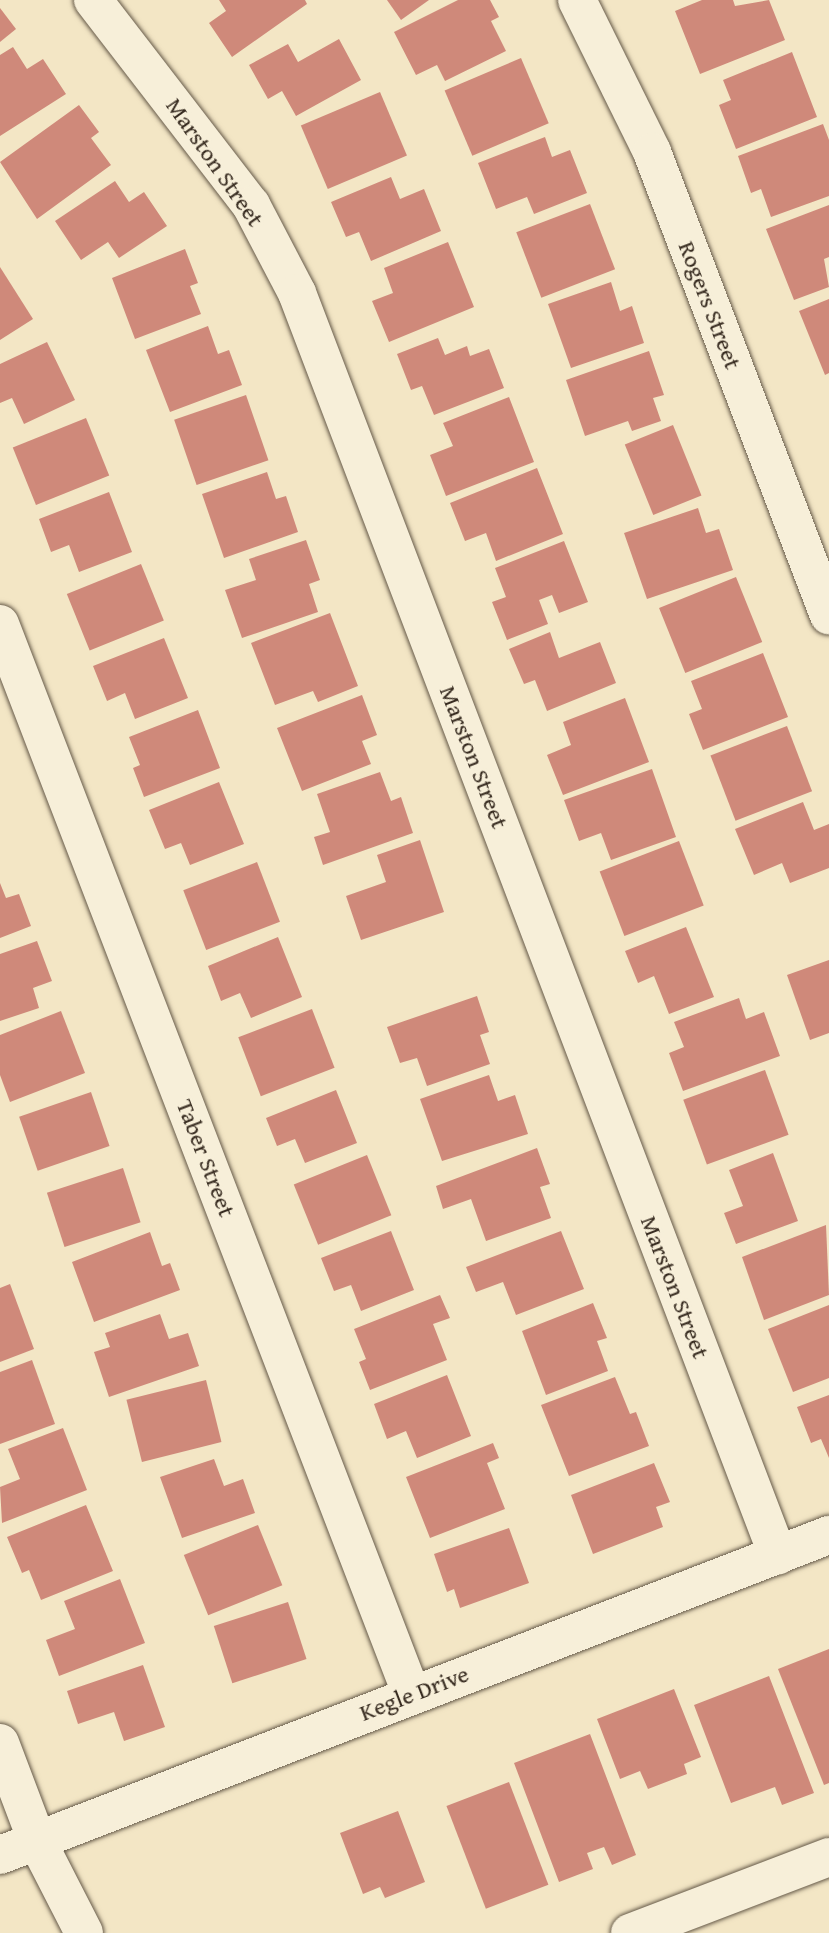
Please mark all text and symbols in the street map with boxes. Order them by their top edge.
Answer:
street label: Marston Street [160,92,270,232]
street label: Rogers Street [672,237,748,373]
street label: Marston Street [434,682,514,832]
street label: Taber Street [170,1095,242,1221]
street label: Marston Street [635,1212,715,1362]
street label: Kegle Drive [355,1659,473,1727]

